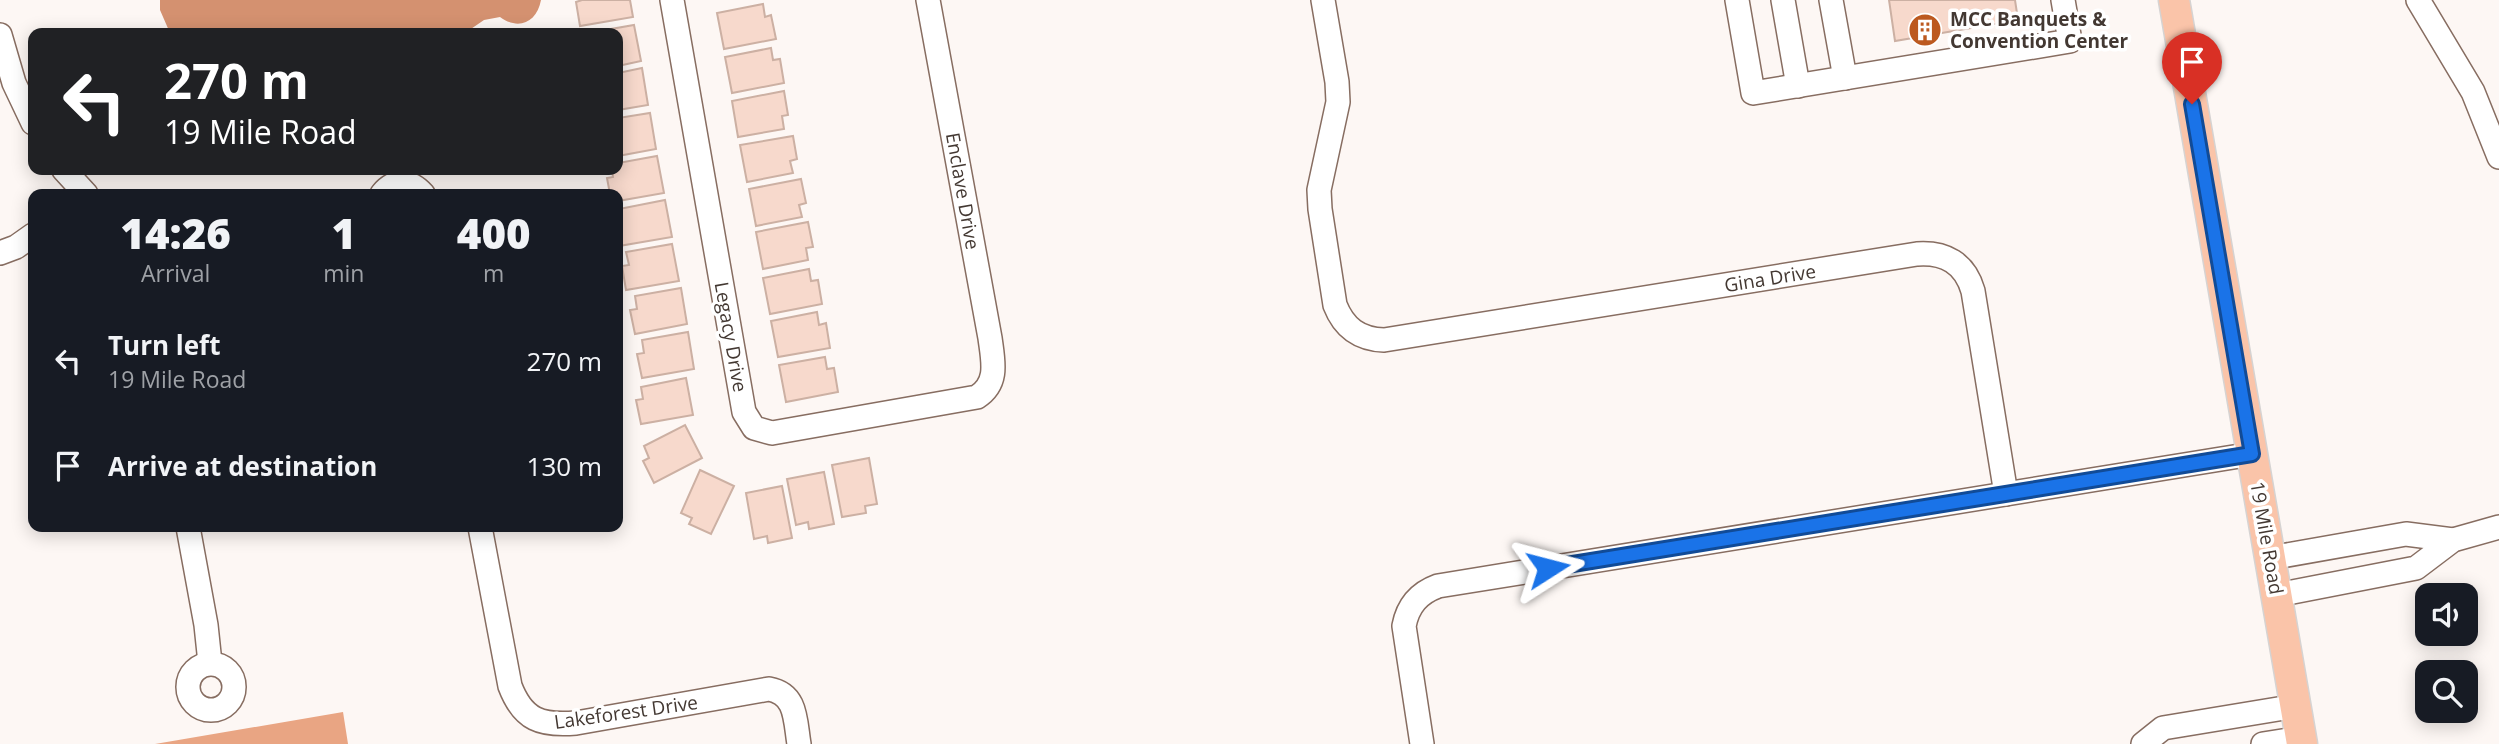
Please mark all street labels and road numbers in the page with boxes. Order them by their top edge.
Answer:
street label: Enclave Drive [940,131,986,251]
street label: Gina Drive [1722,258,1818,298]
street label: Legacy Drive [709,280,753,394]
street label: 19 Mile Road [2244,479,2290,597]
street label: Lakeforest Drive [553,689,699,735]

